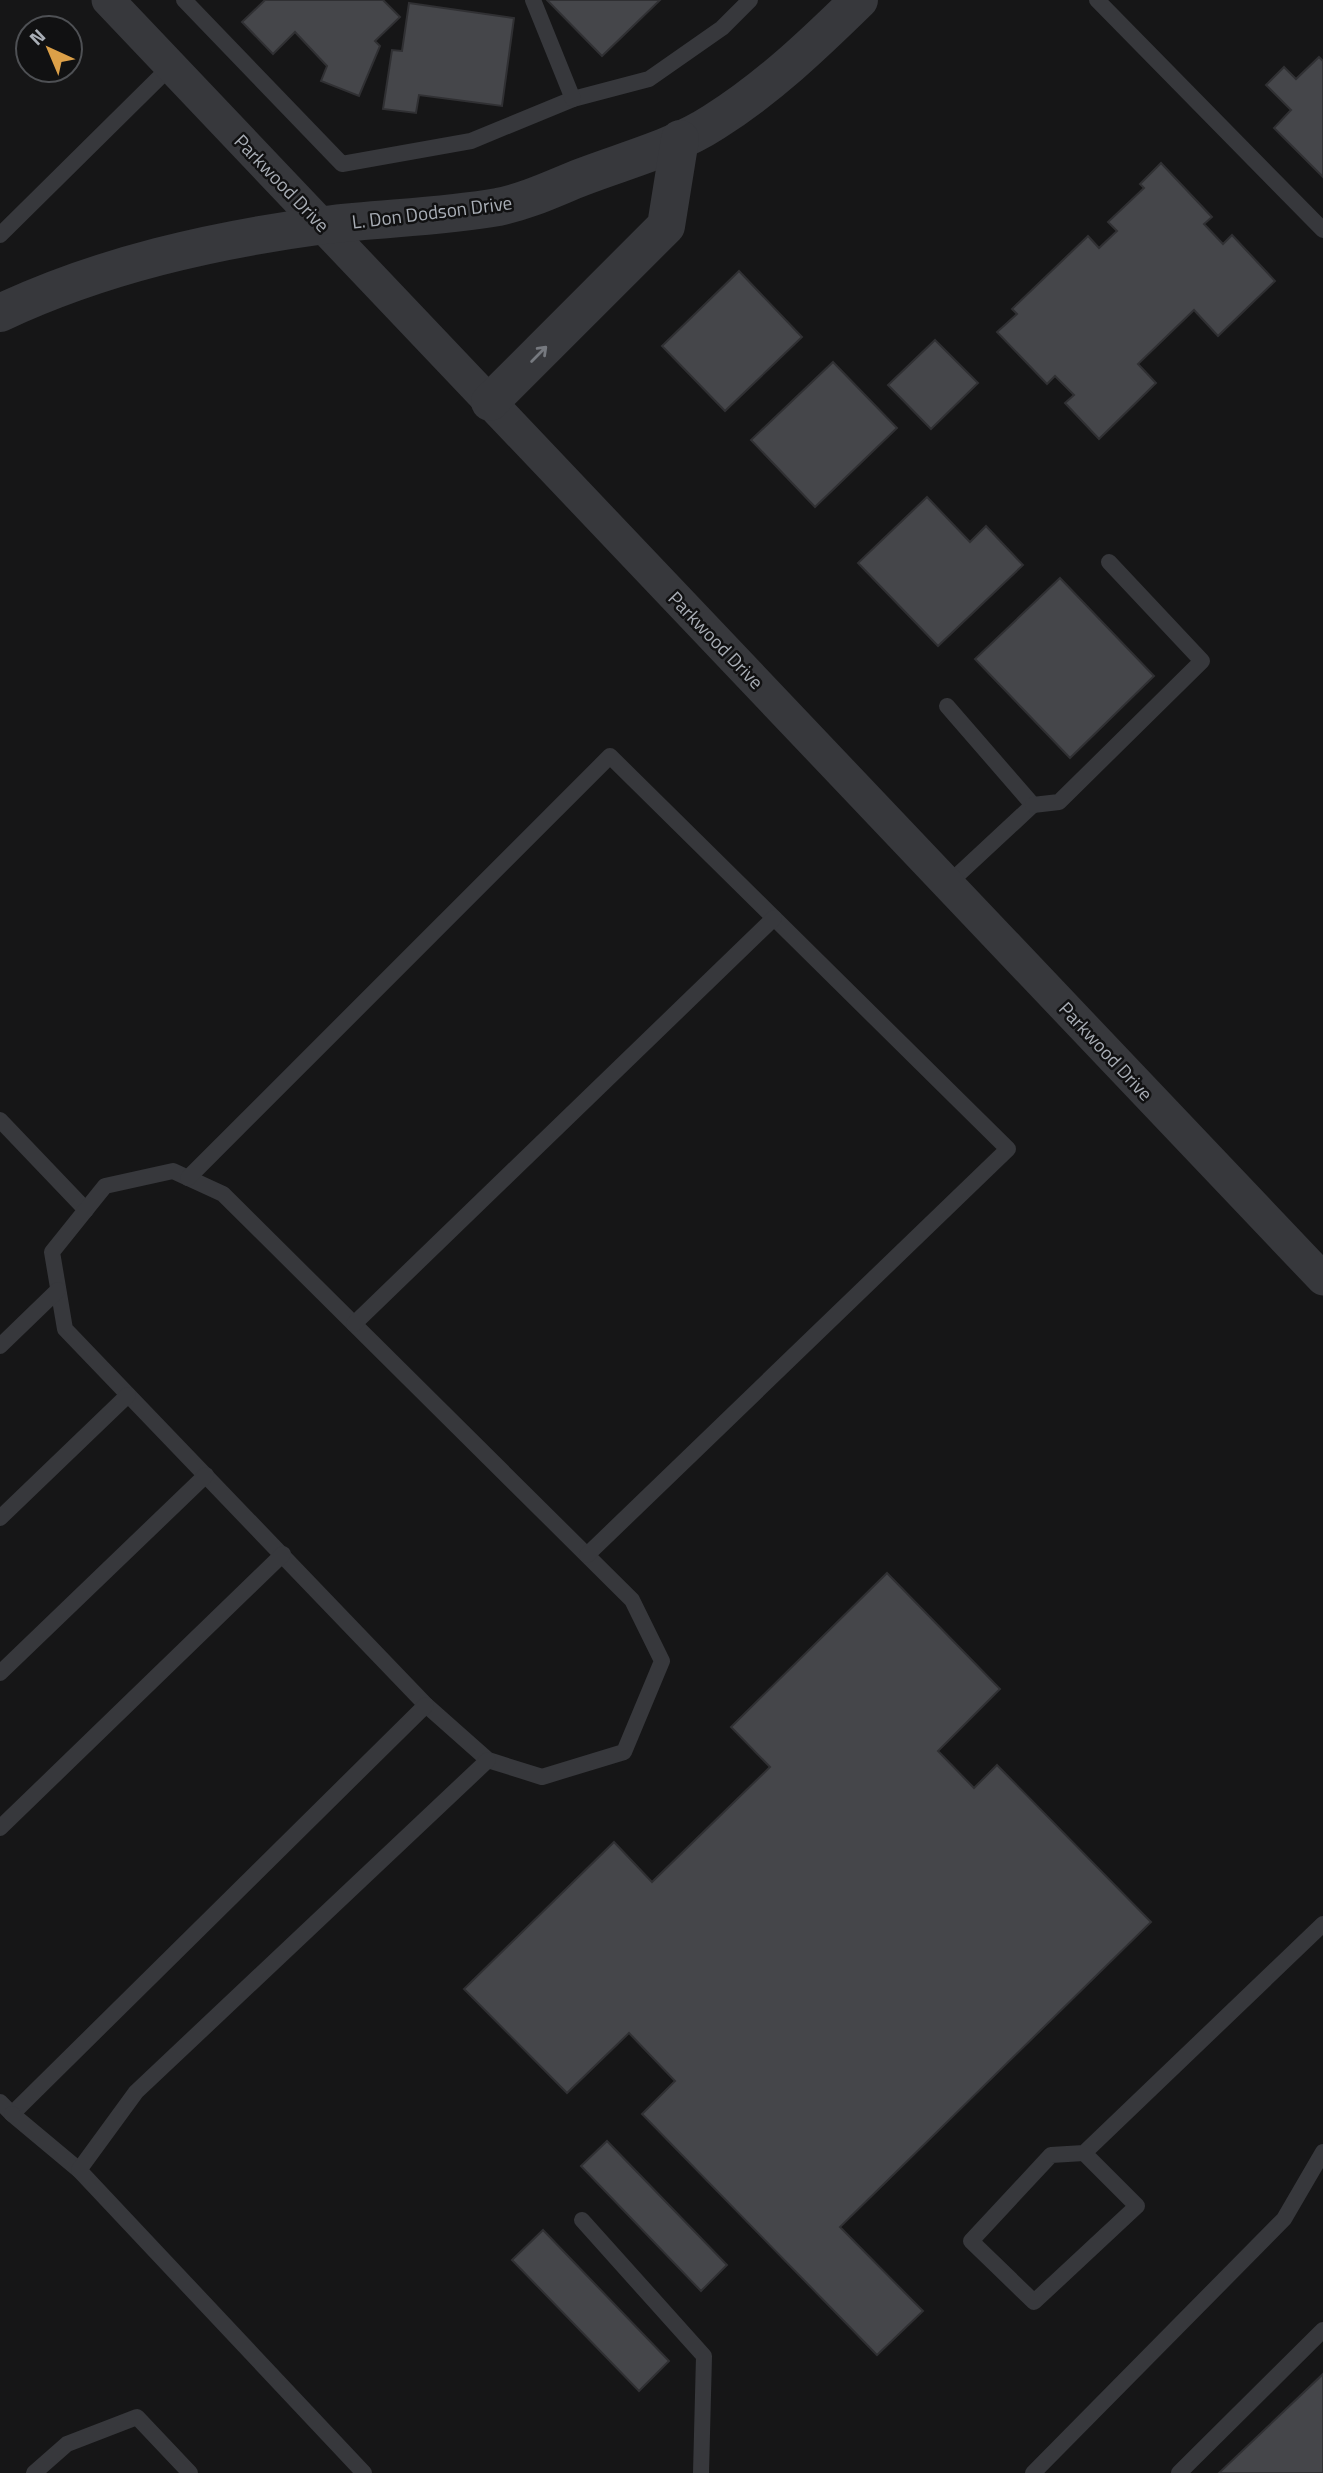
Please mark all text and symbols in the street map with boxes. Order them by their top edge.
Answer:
north arrow [14,14,84,84]
text: N [22,21,52,51]
street label: Parkwood Drive [228,127,337,238]
street label: L. Don Dodson Drive [350,187,514,236]
one-way arrow [530,346,547,363]
street label: Parkwood Drive [662,584,771,695]
street label: Parkwood Drive [1053,994,1160,1107]

